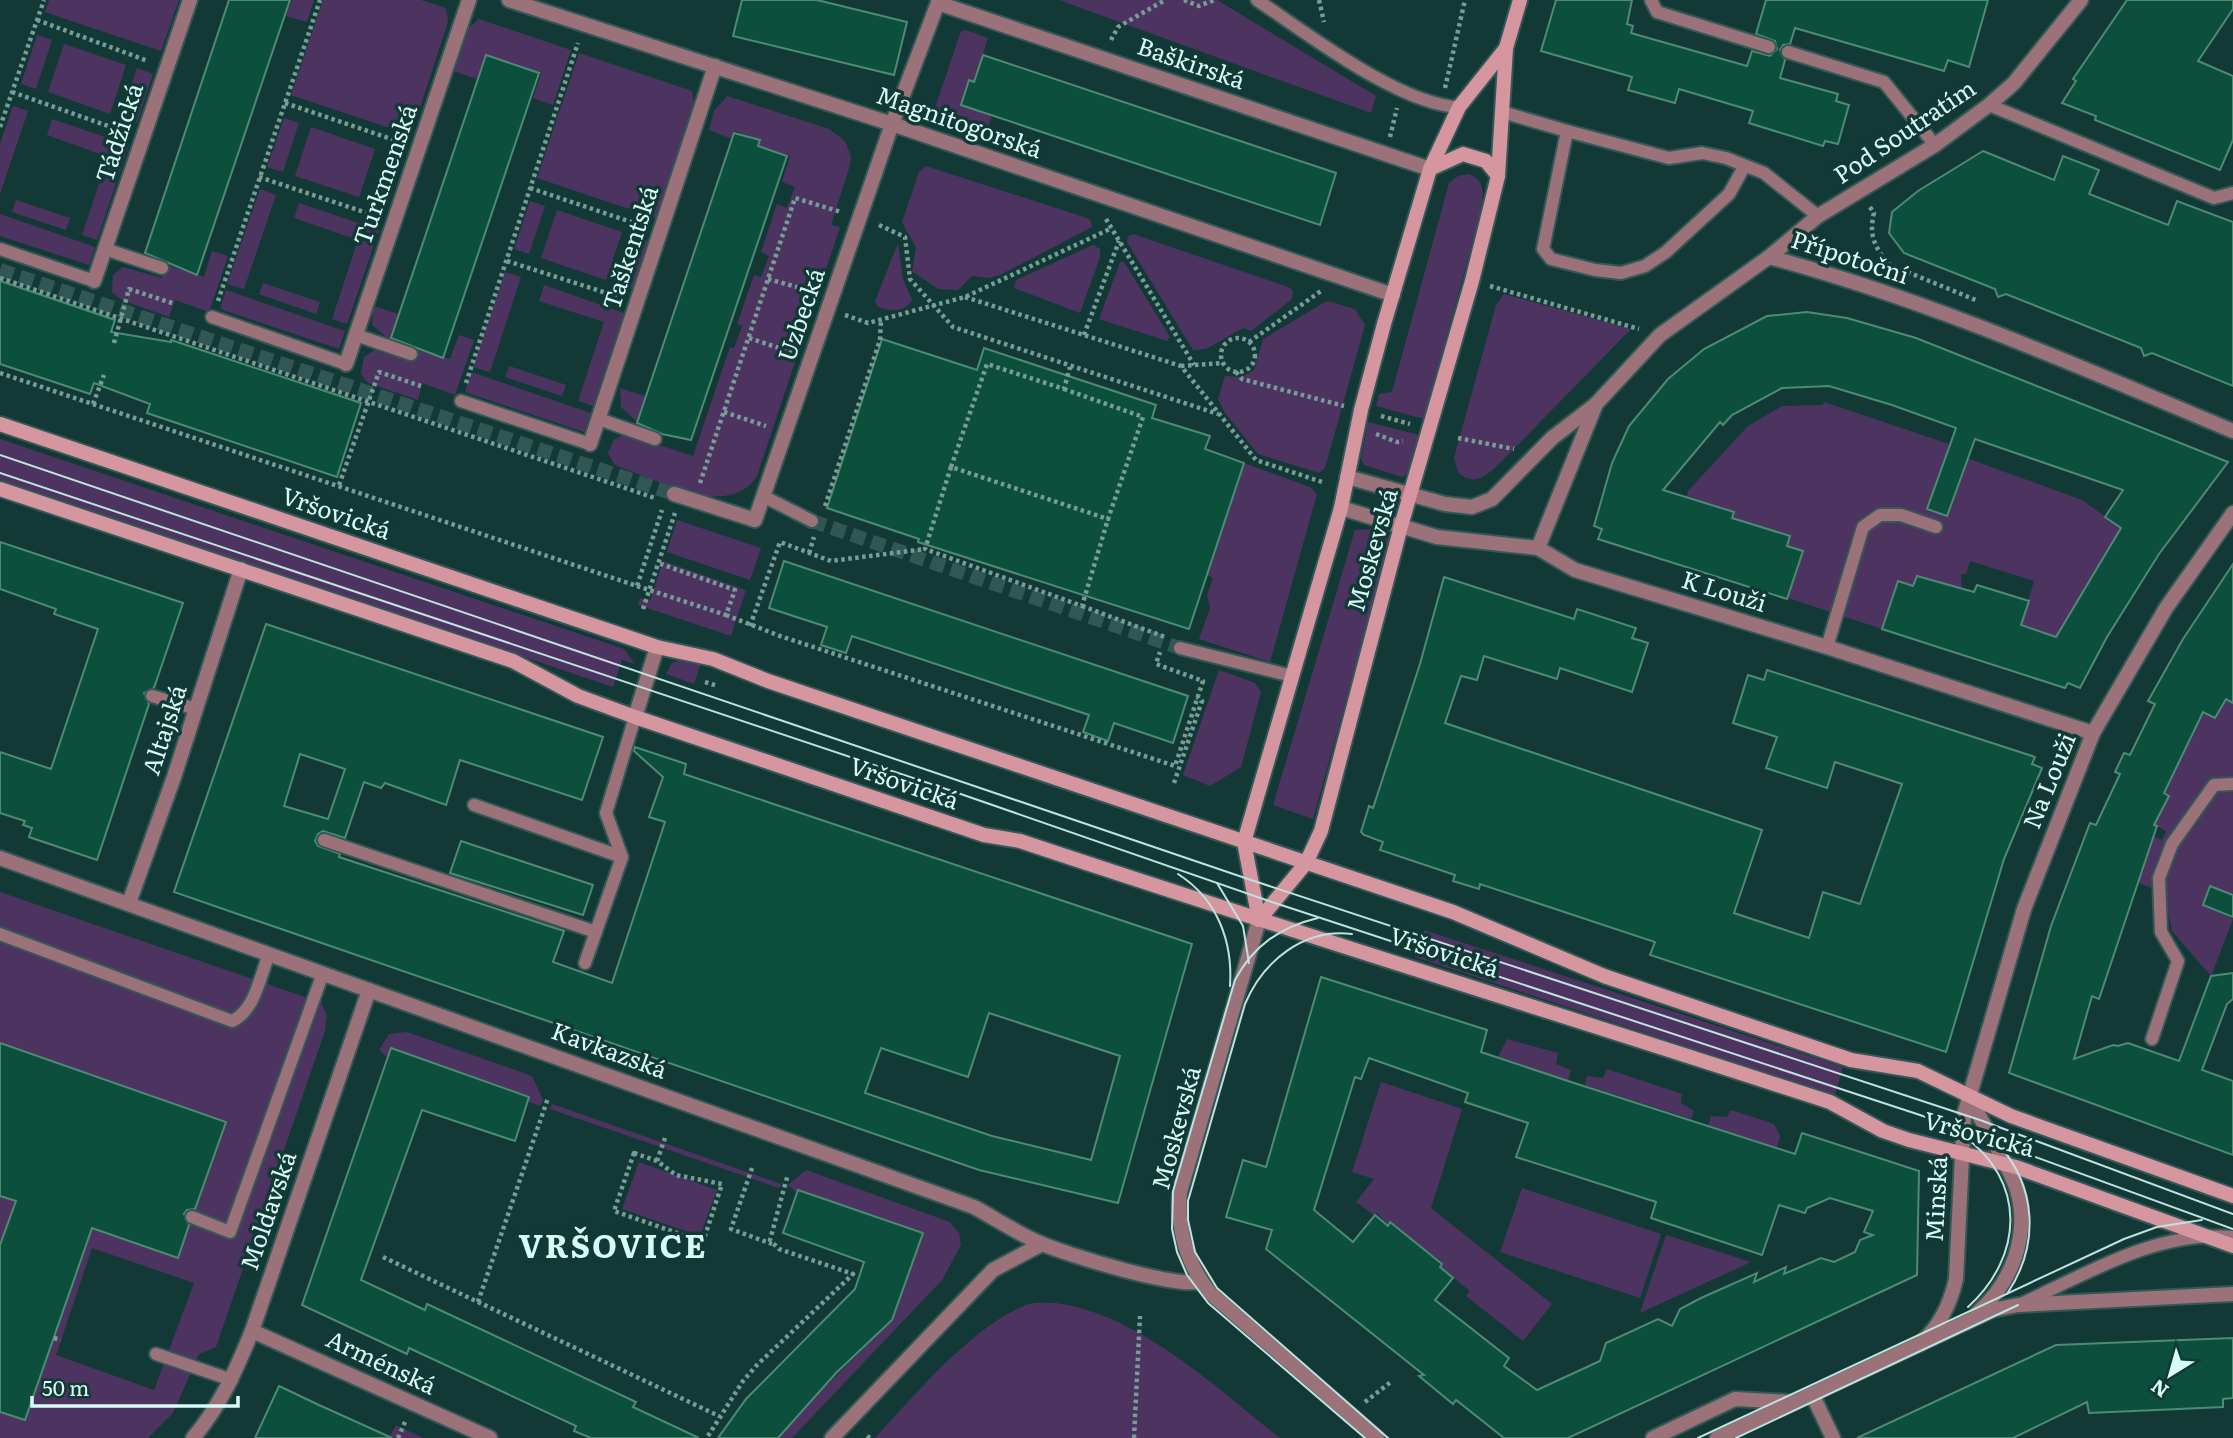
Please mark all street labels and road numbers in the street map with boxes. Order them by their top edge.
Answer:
street label: Baškirská [1133,27,1250,96]
street label: Pod Soutratím [1826,69,1982,190]
street label: Magnitogorská [872,76,1047,165]
street label: Tádžická [85,78,150,186]
street label: Turkmenská [343,99,424,249]
street label: Taškentská [592,180,665,314]
street label: Přípotoční [1787,220,1914,291]
street label: Uzbecká [767,263,832,366]
street label: Vršovická [278,477,396,547]
street label: Moskevská [1336,484,1405,615]
street label: K Louži [1678,560,1771,619]
street label: Altajská [132,679,194,779]
street label: Na Louži [2013,727,2083,833]
street label: Vršovická [846,747,964,817]
street label: Vršovická [1385,916,1504,985]
street label: Kavkazská [547,1012,673,1086]
street label: Moskevská [1141,1062,1208,1193]
street label: Vršovická [1920,1101,2039,1164]
street label: Moldavská [230,1146,303,1274]
street label: Minská [1915,1155,1954,1243]
street label: Arménská [321,1320,443,1402]

